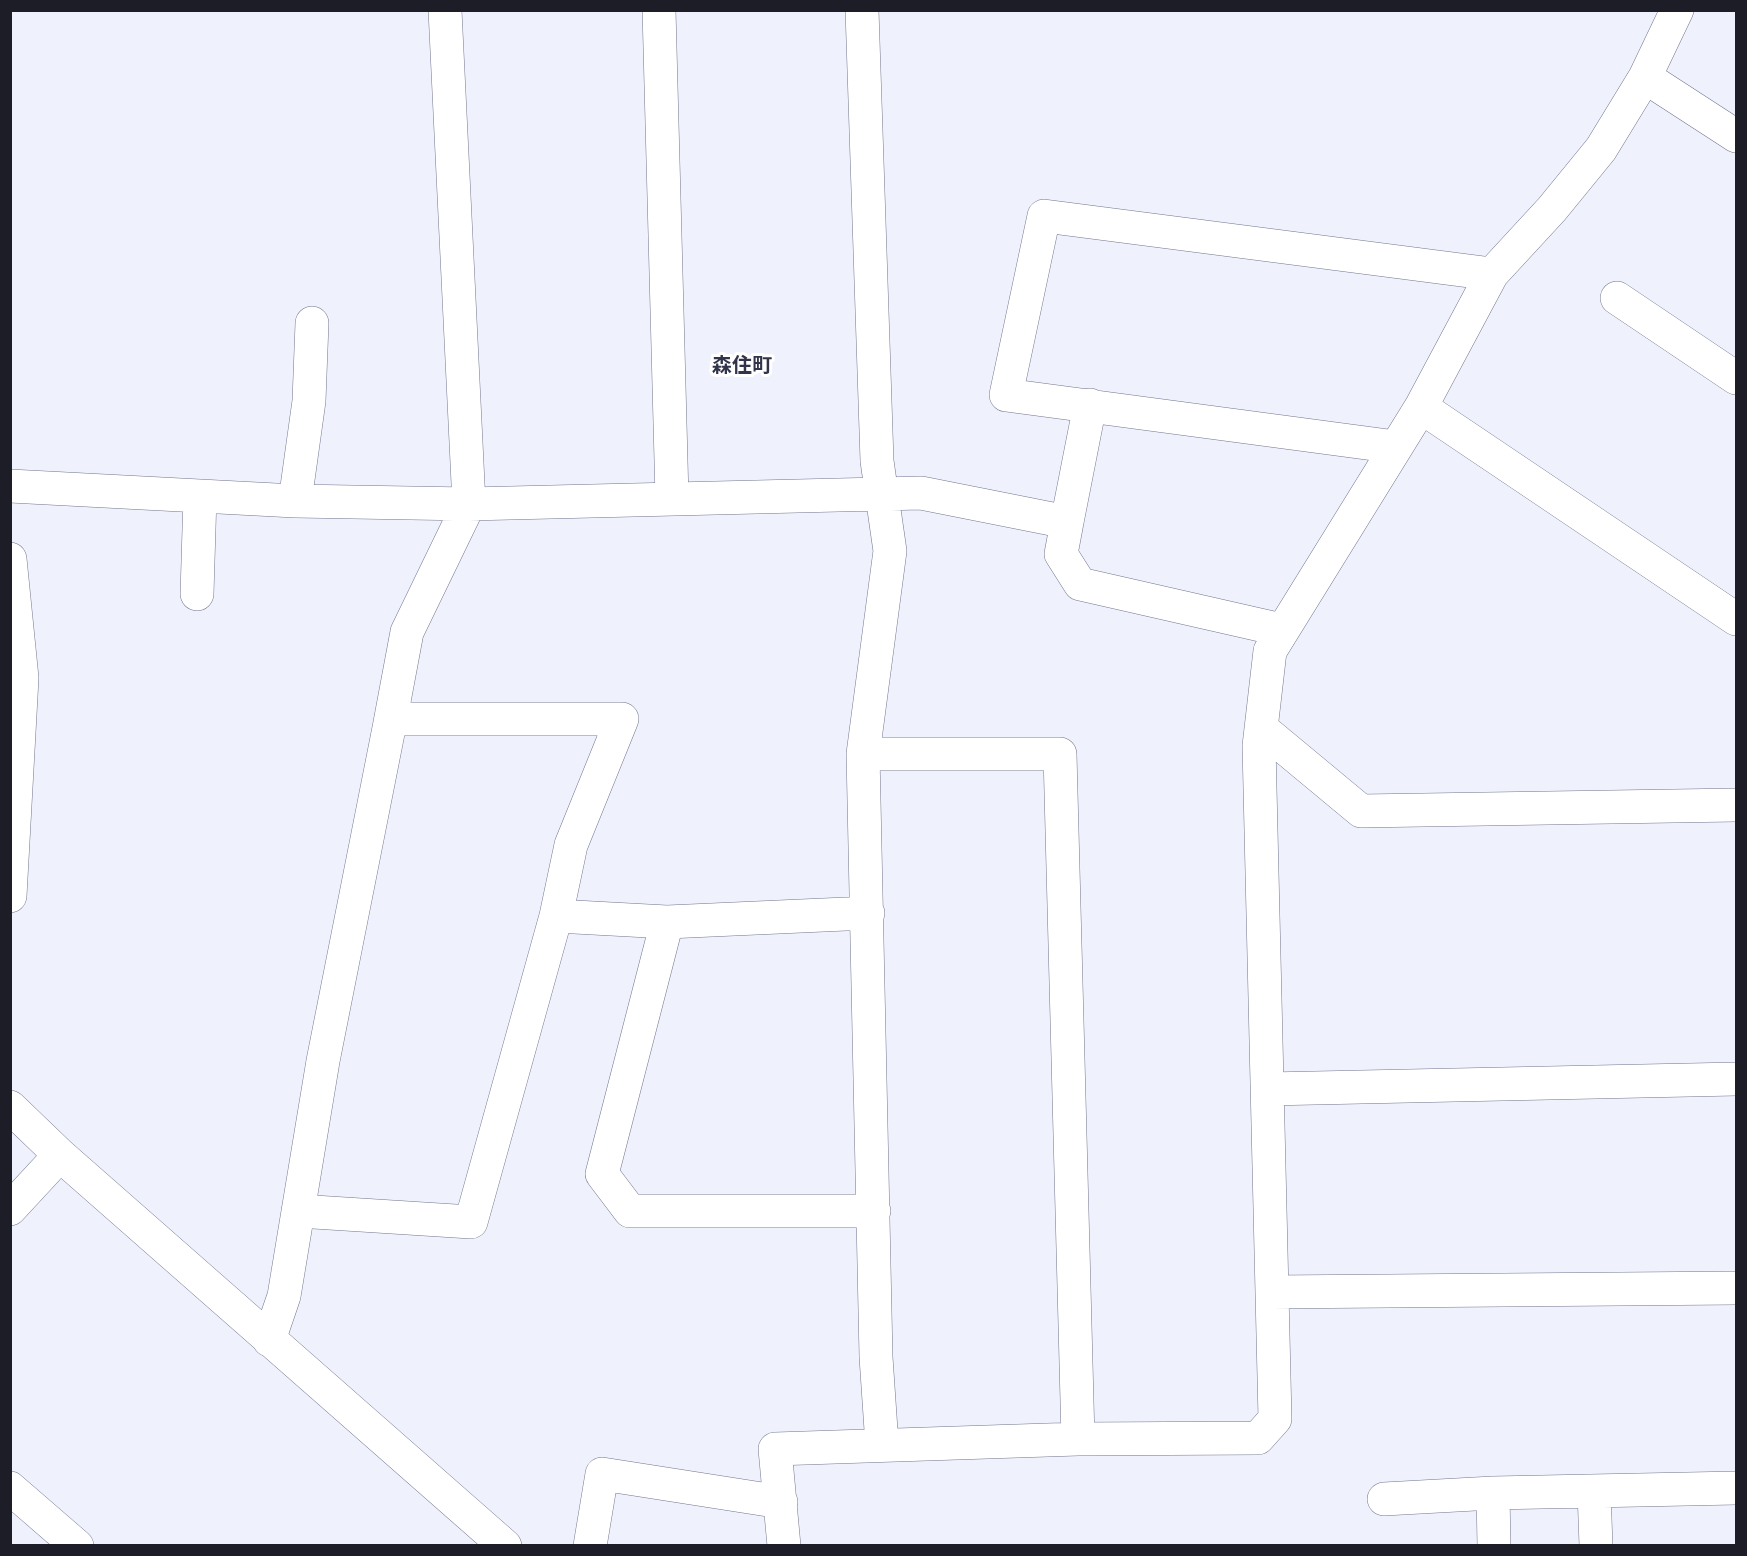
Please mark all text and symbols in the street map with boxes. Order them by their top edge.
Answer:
district label: 森住町 [712,355,772,379]

